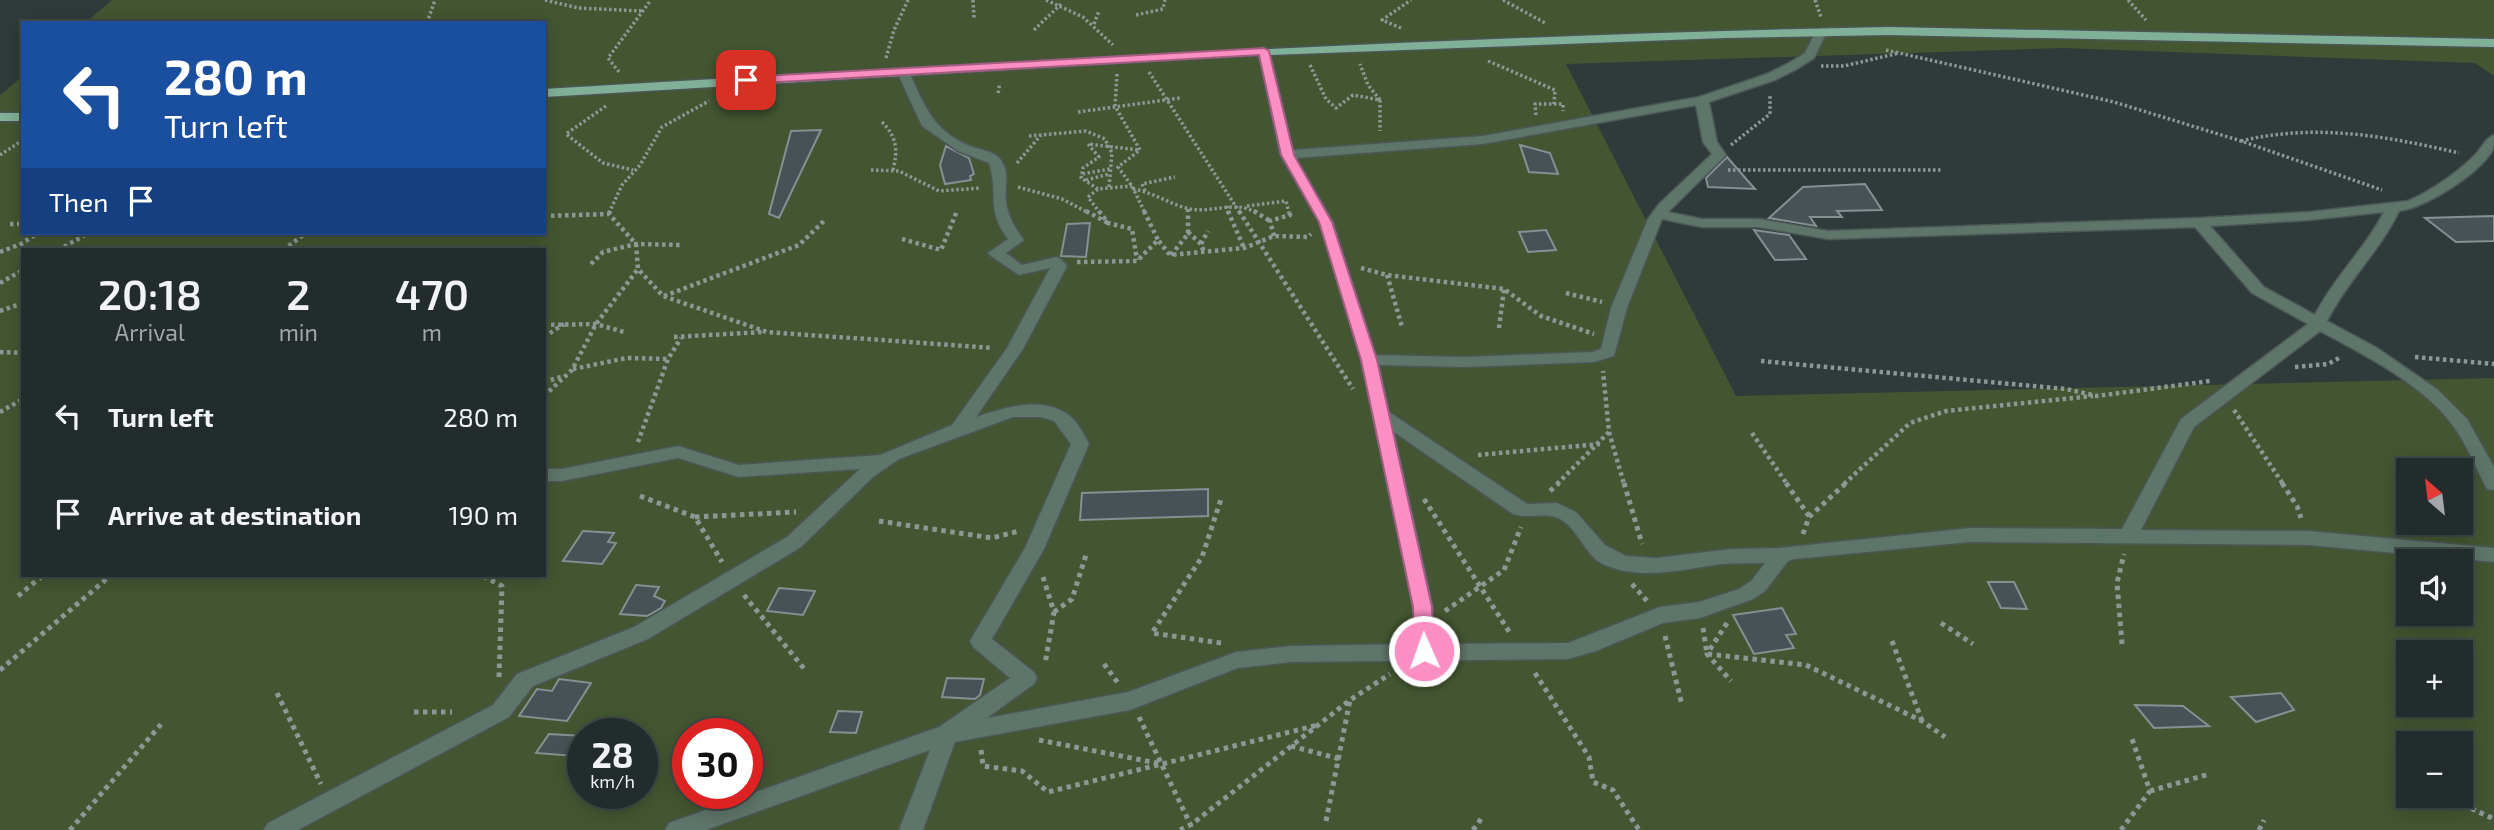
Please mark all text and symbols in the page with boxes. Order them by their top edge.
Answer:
text: 280 m [164,46,308,105]
icon: left [49,49,140,140]
pin [716,50,776,110]
icon: arrive [727,61,765,99]
text: Turn left [164,106,288,144]
icon: arrive [122,182,160,220]
text: Then [49,186,108,217]
text: 20:18 [98,268,202,318]
text: 2 [286,268,310,318]
text: 470 [395,268,469,318]
text: Arrival [115,318,185,346]
text: min [279,318,318,346]
text: m [422,318,442,346]
icon: left [49,397,87,435]
text: Turn left [108,401,214,432]
text: 280 m [443,401,518,432]
north arrow [2396,458,2473,536]
map controls [2396,458,2473,808]
icon: arrive [49,495,87,533]
text: Arrive at destination [108,499,361,530]
text: 190 m [449,499,518,530]
button: sound [2396,549,2473,626]
position arrow [1387,614,1461,688]
button: + [2396,640,2473,717]
speed limit sign: 30 [672,718,763,809]
button: − [2396,731,2473,808]
text: 28 [591,733,634,775]
text: km/h [590,770,635,792]

